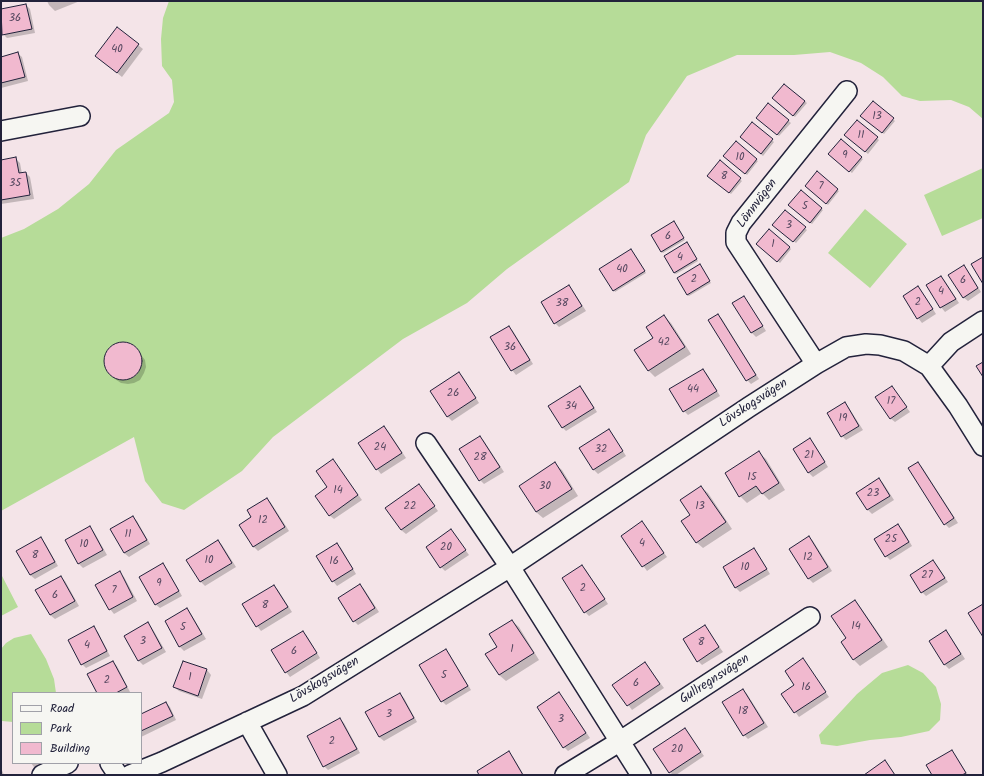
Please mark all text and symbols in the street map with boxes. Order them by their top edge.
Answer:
house number: 36 [9,12,21,26]
house number: 40 [111,43,123,57]
house number: 13 [872,110,882,124]
house number: 11 [858,129,864,143]
house number: 9 [842,149,848,163]
house number: 10 [736,151,744,165]
house number: 8 [721,170,727,184]
street label: Lönnvägen [734,176,782,232]
house number: 35 [9,177,21,191]
house number: 7 [818,180,824,194]
house number: 5 [802,200,808,214]
house number: 3 [786,219,792,233]
house number: 6 [665,230,671,244]
house number: 1 [771,238,775,252]
house number: 4 [677,251,683,265]
house number: 40 [616,263,628,277]
house number: 2 [691,273,697,287]
house number: 6 [960,274,966,288]
house number: 4 [938,285,944,299]
house number: 2 [915,296,921,310]
house number: 38 [556,297,568,311]
house number: 42 [658,336,670,350]
house number: 36 [504,341,516,355]
street label: Lövskogsvägen [717,376,791,432]
house number: 44 [687,383,699,397]
house number: 26 [447,387,459,401]
house number: 17 [887,395,895,409]
house number: 34 [565,400,577,414]
house number: 19 [839,412,847,426]
house number: 24 [374,441,386,455]
house number: 32 [595,443,607,457]
house number: 21 [804,449,814,463]
house number: 28 [473,451,487,465]
house number: 15 [747,471,757,485]
house number: 30 [539,480,551,494]
house number: 14 [333,484,343,498]
house number: 23 [867,487,879,501]
house number: 22 [404,500,416,514]
house number: 13 [695,500,705,514]
house number: 12 [258,514,268,528]
house number: 11 [125,528,131,542]
house number: 25 [885,533,897,547]
house number: 4 [639,537,645,551]
house number: 10 [80,538,88,552]
house number: 20 [440,541,452,555]
house number: 8 [32,549,38,563]
house number: 12 [803,551,813,565]
house number: 10 [205,554,213,568]
house number: 16 [329,555,339,569]
house number: 10 [741,561,749,575]
house number: 27 [921,569,933,583]
house number: 9 [156,577,162,591]
house number: 2 [580,582,586,596]
house number: 7 [111,584,117,598]
house number: 6 [52,589,58,603]
house number: 8 [262,599,268,613]
house number: 14 [851,620,861,634]
house number: 5 [180,621,186,635]
house number: 3 [140,635,146,649]
house number: 8 [698,636,704,650]
house number: 4 [84,639,90,653]
house number: 1 [510,643,514,657]
house number: 6 [291,645,297,659]
street label: Gullregnsvägen [677,652,753,708]
street label: Lövskogsvägen [287,654,363,708]
house number: 5 [441,669,447,683]
house number: 1 [188,671,192,685]
house number: 2 [104,674,110,688]
house number: 6 [633,677,639,691]
house number: 16 [801,681,811,695]
legend [12,692,142,764]
text: Road [50,699,74,718]
house number: 18 [738,705,748,719]
house number: 3 [386,708,392,722]
house number: 3 [558,713,564,727]
text: Park [50,719,72,738]
house number: 2 [329,735,335,749]
text: Building [50,739,90,758]
house number: 20 [671,743,683,757]

